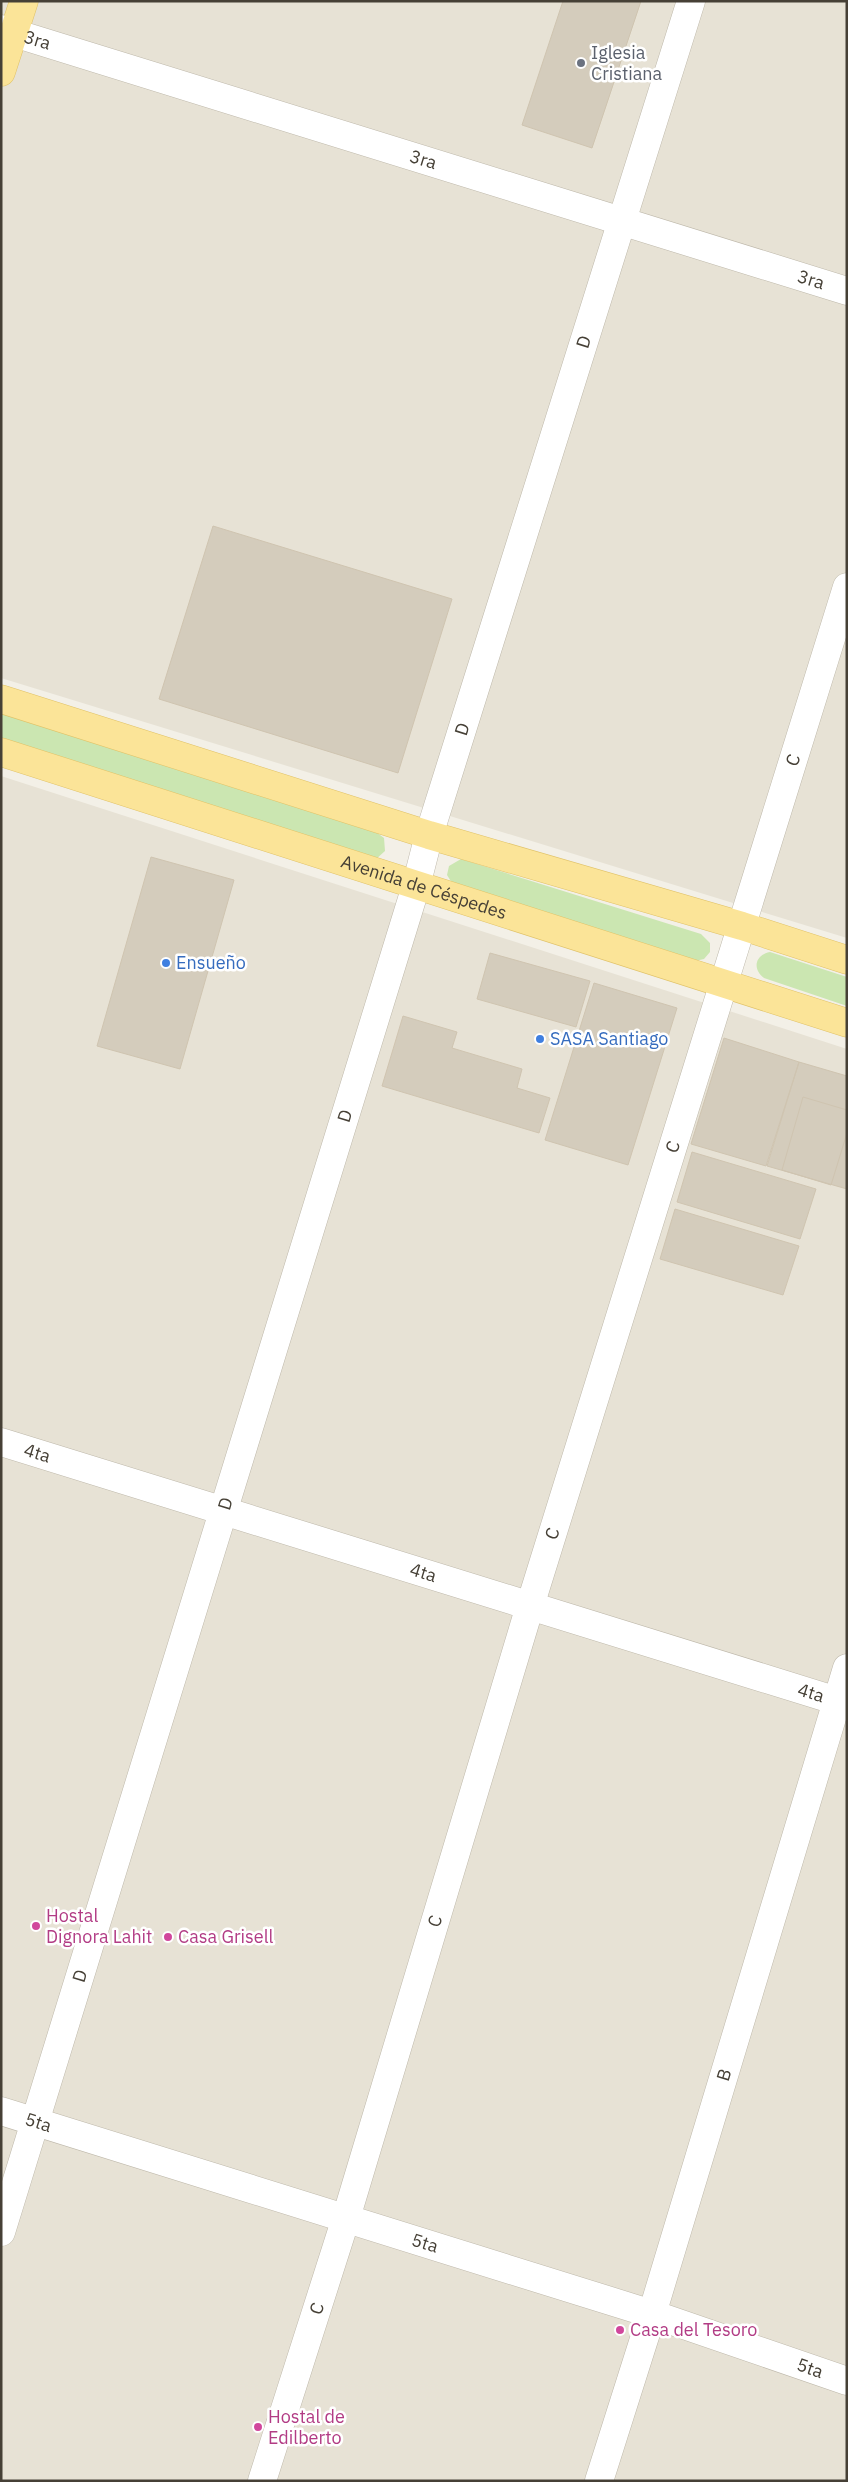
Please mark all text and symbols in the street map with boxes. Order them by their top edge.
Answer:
street label: 3ra [21,25,54,55]
place label: Iglesia Cristiana [591,41,663,85]
marker: Iglesia Cristiana [575,57,587,69]
street label: 3ra [407,144,440,174]
street label: 3ra [795,264,828,294]
street label: D [571,333,596,351]
street label: D [449,720,475,738]
street label: C [780,751,805,769]
street label: Avenida de Céspedes [338,850,510,924]
place label: Ensueño [176,951,246,974]
marker: Ensueño [160,957,172,969]
place label: SASA Santiago [550,1027,668,1050]
marker: SASA Santiago [534,1033,546,1045]
street label: D [332,1107,357,1125]
street label: C [660,1138,685,1155]
street label: 4ta [21,1438,54,1468]
street label: D [212,1495,238,1513]
street label: C [539,1525,565,1542]
street label: 4ta [407,1557,440,1587]
street label: 4ta [795,1677,828,1707]
place label: Hostal Dignora Lahit [46,1904,152,1948]
street label: C [422,1912,447,1930]
marker: Hostal Dignora Lahit [30,1920,42,1932]
place label: Casa Grisell [178,1925,273,1948]
marker: Casa Grisell [162,1931,174,1943]
street label: D [67,1967,92,1985]
street label: B [711,2066,736,2084]
street label: 5ta [22,2107,55,2137]
street label: 5ta [409,2228,442,2258]
street label: C [304,2300,329,2317]
place label: Casa del Tesoro [630,2318,757,2341]
marker: Casa del Tesoro [614,2324,626,2336]
street label: 5ta [794,2353,827,2383]
place label: Hostal de Edilberto [268,2405,345,2449]
marker: Hostal de Edilberto [252,2421,264,2433]

